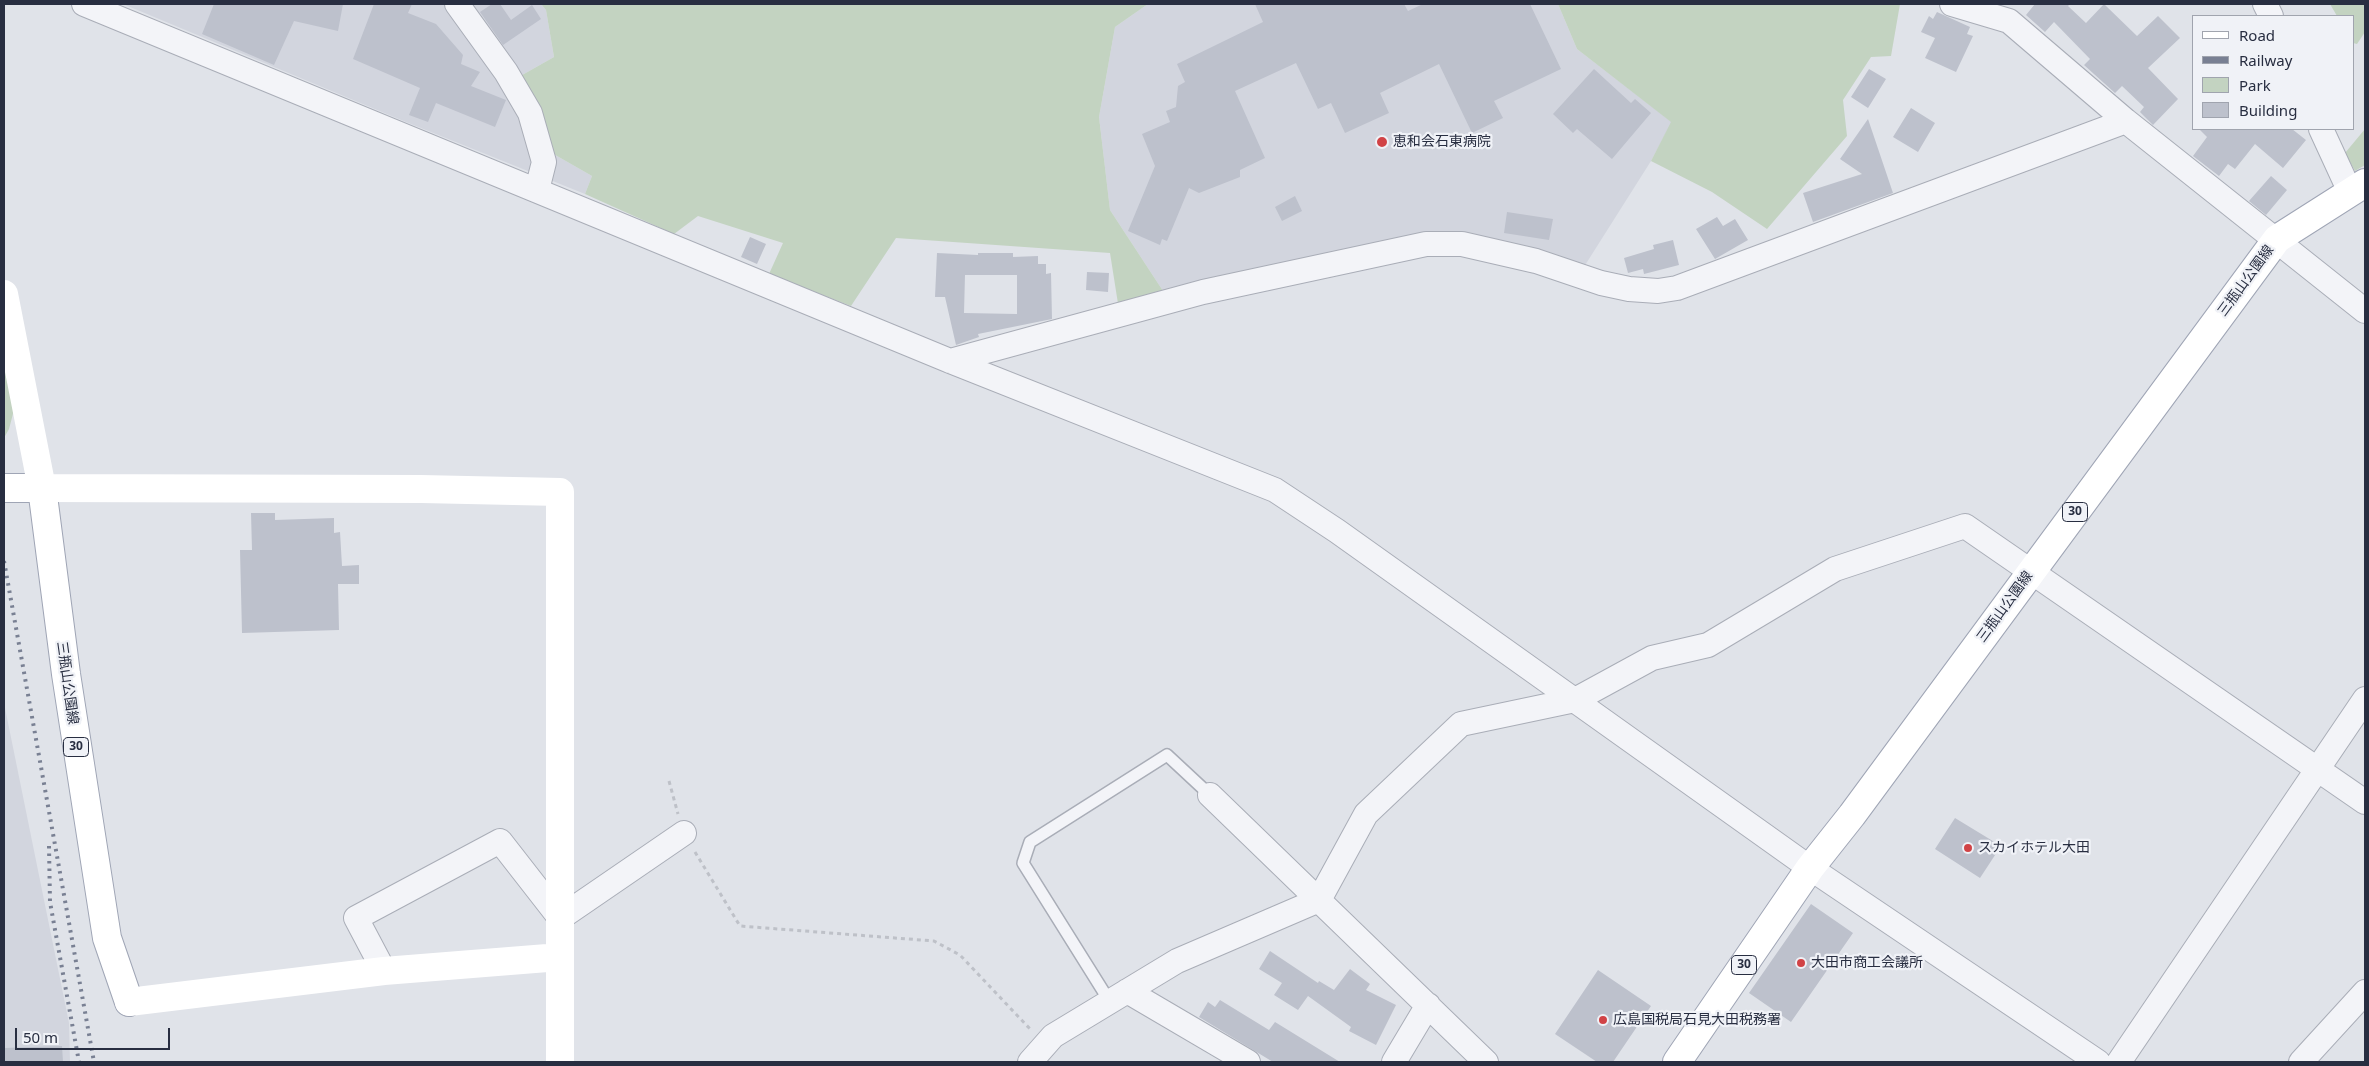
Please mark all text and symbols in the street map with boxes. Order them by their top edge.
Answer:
legend [2192,15,2354,130]
text: Road [2239,25,2275,45]
text: Railway [2239,50,2292,70]
text: Park [2239,75,2271,95]
text: Building [2239,100,2297,120]
place label: 恵和会石東病院 [1393,134,1491,150]
marker: 恵和会石東病院 [1375,135,1389,149]
street label: 三瓶山公園線 [2215,242,2277,320]
road number: 30 [2062,502,2088,522]
street label: 三瓶山公園線 [1974,568,2036,646]
street label: 三瓶山公園線 [53,640,81,726]
road number: 30 [64,738,88,756]
place label: スカイホテル大田 [1978,840,2090,856]
marker: スカイホテル大田 [1962,842,1974,854]
place label: 大田市商工会議所 [1811,955,1923,971]
road number: 30 [1732,956,1756,974]
marker: 大田市商工会議所 [1795,957,1807,969]
place label: 広島国税局石見大田税務署 [1613,1012,1781,1028]
marker: 広島国税局石見大田税務署 [1597,1014,1609,1026]
scale bar [18,1018,172,1050]
text: 50 m [23,1027,58,1047]

